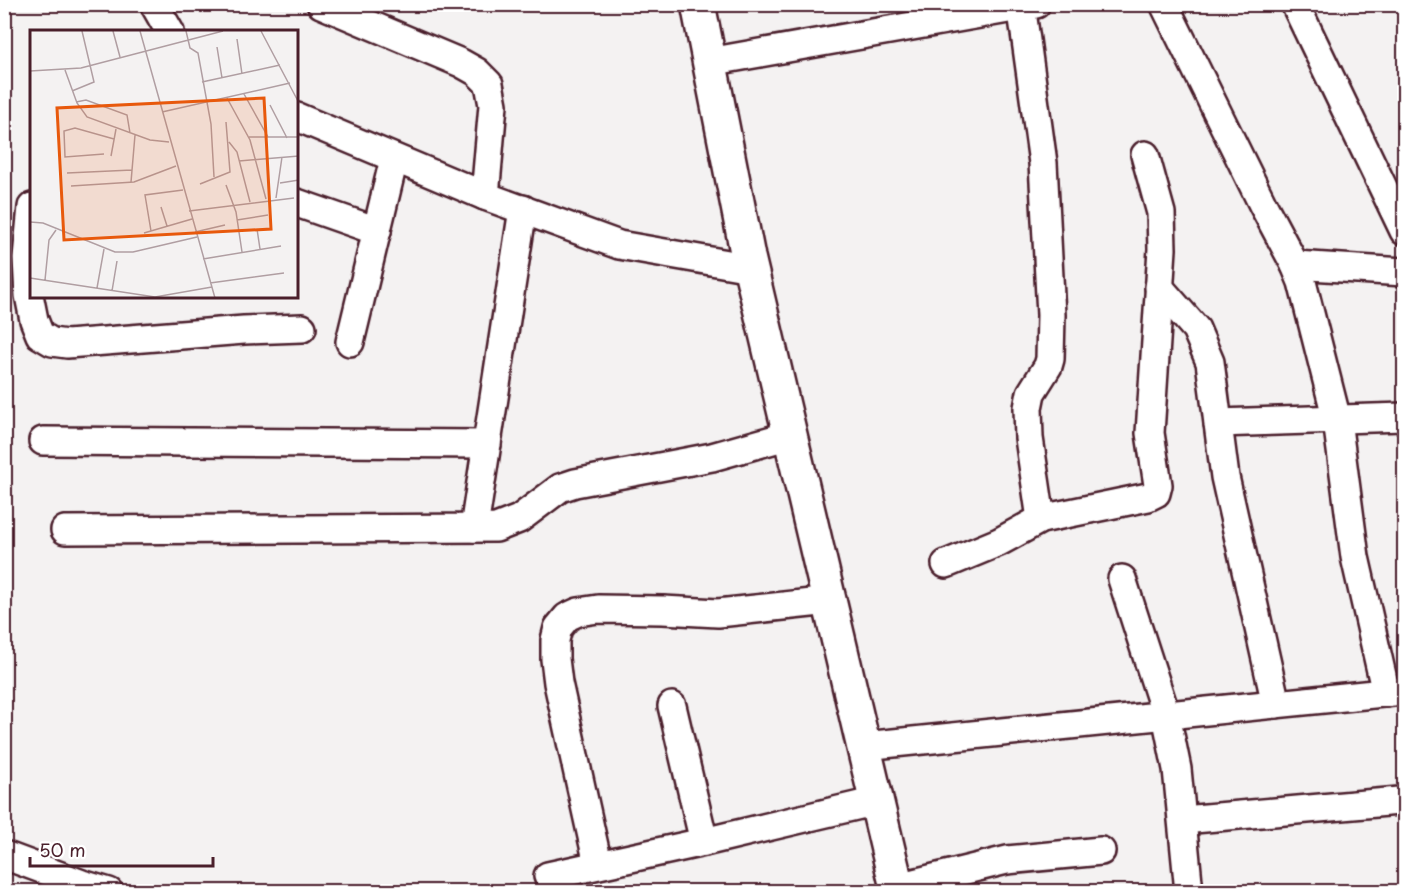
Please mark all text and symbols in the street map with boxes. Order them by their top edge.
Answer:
inset map [30,30,298,298]
scale bar [30,830,213,868]
text: 50 m [39,836,86,863]

